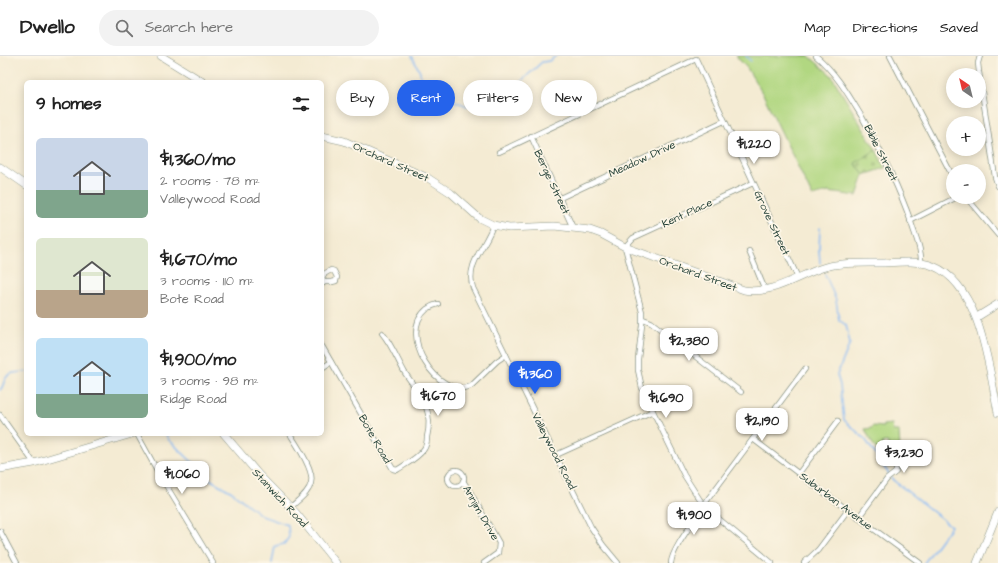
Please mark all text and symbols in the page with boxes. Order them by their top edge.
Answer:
search box [99,10,379,46]
text: Dwello [20,14,75,41]
icon: search [113,17,135,39]
text: Search here [145,17,233,38]
text: Map [804,18,831,38]
text: Directions [853,18,918,38]
text: Saved [940,18,978,38]
north arrow [946,68,986,108]
map controls [946,68,986,204]
chip: Buy [336,80,389,116]
chip: Rent [397,80,455,116]
chip: Filters [463,80,533,116]
chip: New [541,80,597,116]
text: 9 homes [36,92,101,116]
icon: filters [290,93,312,115]
button: + [946,116,986,156]
street label: Bible Street [860,122,902,184]
pin: $1,220 [721,131,787,165]
text: $1,220 [737,135,771,153]
street label: Meadow Drive [606,137,678,181]
street label: Orchard Street [351,139,432,186]
street label: Berge Street [530,147,574,218]
text: $1,360/mo [160,148,235,172]
icon: home [68,154,116,202]
button: − [946,164,986,204]
text: 2 rooms · 78 m² [160,172,260,190]
street label: Grove Street [750,188,794,258]
text: Valleywood Road [160,190,260,208]
street label: Kent Place [659,195,715,231]
text: $1,670/mo [160,248,237,272]
street label: Orchard Street [657,253,739,295]
icon: home [68,254,116,302]
text: 3 rooms · 110 m² [160,272,254,290]
text: Bote Road [160,290,224,308]
pin: $2,380 [656,328,722,362]
text: $2,380 [669,332,709,350]
text: $1,900/mo [160,348,236,372]
icon: home [68,354,116,402]
pin: $1,360 [502,361,568,395]
text: $1,360 [518,365,552,383]
text: 3 rooms · 98 m² [160,372,259,390]
pin: $1,670 [405,383,471,417]
pin: $1,690 [633,385,699,419]
text: $1,670 [420,387,456,405]
text: $1,690 [649,389,683,407]
text: Ridge Road [160,390,227,408]
pin: $2,190 [729,408,795,442]
street label: Valleywood Road [527,410,580,493]
street label: Bote Road [355,412,395,466]
text: $2,190 [745,412,779,430]
pin: $3,230 [871,440,937,474]
text: $3,230 [885,444,923,462]
pin: $1,060 [149,461,215,495]
text: $1,060 [164,465,200,483]
street label: Stanwich Road [249,465,311,531]
street label: Suburban Avenue [796,469,876,533]
street label: Annjim Drive [459,483,503,543]
pin: $1,900 [661,502,727,536]
text: $1,900 [676,506,712,524]

